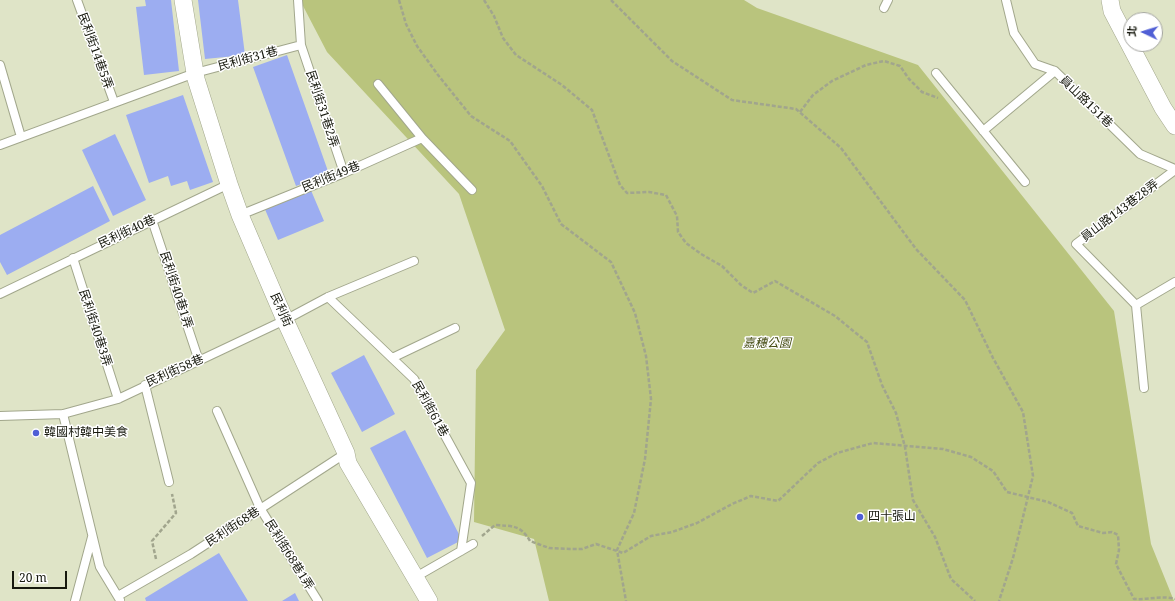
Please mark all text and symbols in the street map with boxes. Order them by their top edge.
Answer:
street label: 民利街14巷5弄 [75,11,115,91]
north arrow [1123,12,1163,52]
text: 北 [1124,25,1139,37]
street label: 民利街31巷 [216,44,280,74]
street label: 民利街31巷2弄 [303,69,341,149]
street label: 員山路151巷 [1056,73,1116,131]
street label: 民利街49巷 [300,159,362,195]
street label: 員山路143巷28弄 [1078,177,1162,245]
street label: 民利街40巷 [96,212,158,252]
street label: 民利街40巷1弄 [157,250,195,330]
street label: 民利街40巷3弄 [76,288,114,368]
street label: 民利街 [267,291,295,329]
park label: 嘉穗公園 [743,337,791,351]
street label: 民利街58巷 [144,352,206,390]
street label: 民利街61巷 [409,379,451,439]
place label: 韓國村韓中美食 [44,426,128,440]
marker: 韓國村韓中美食 [31,428,41,438]
street label: 民利街68巷 [203,504,263,550]
place label: 四十張山 [868,510,916,524]
marker: 四十張山 [855,512,865,522]
street label: 民利街68巷1弄 [262,517,316,593]
scale bar [14,563,69,589]
text: 20 m [19,569,47,586]

